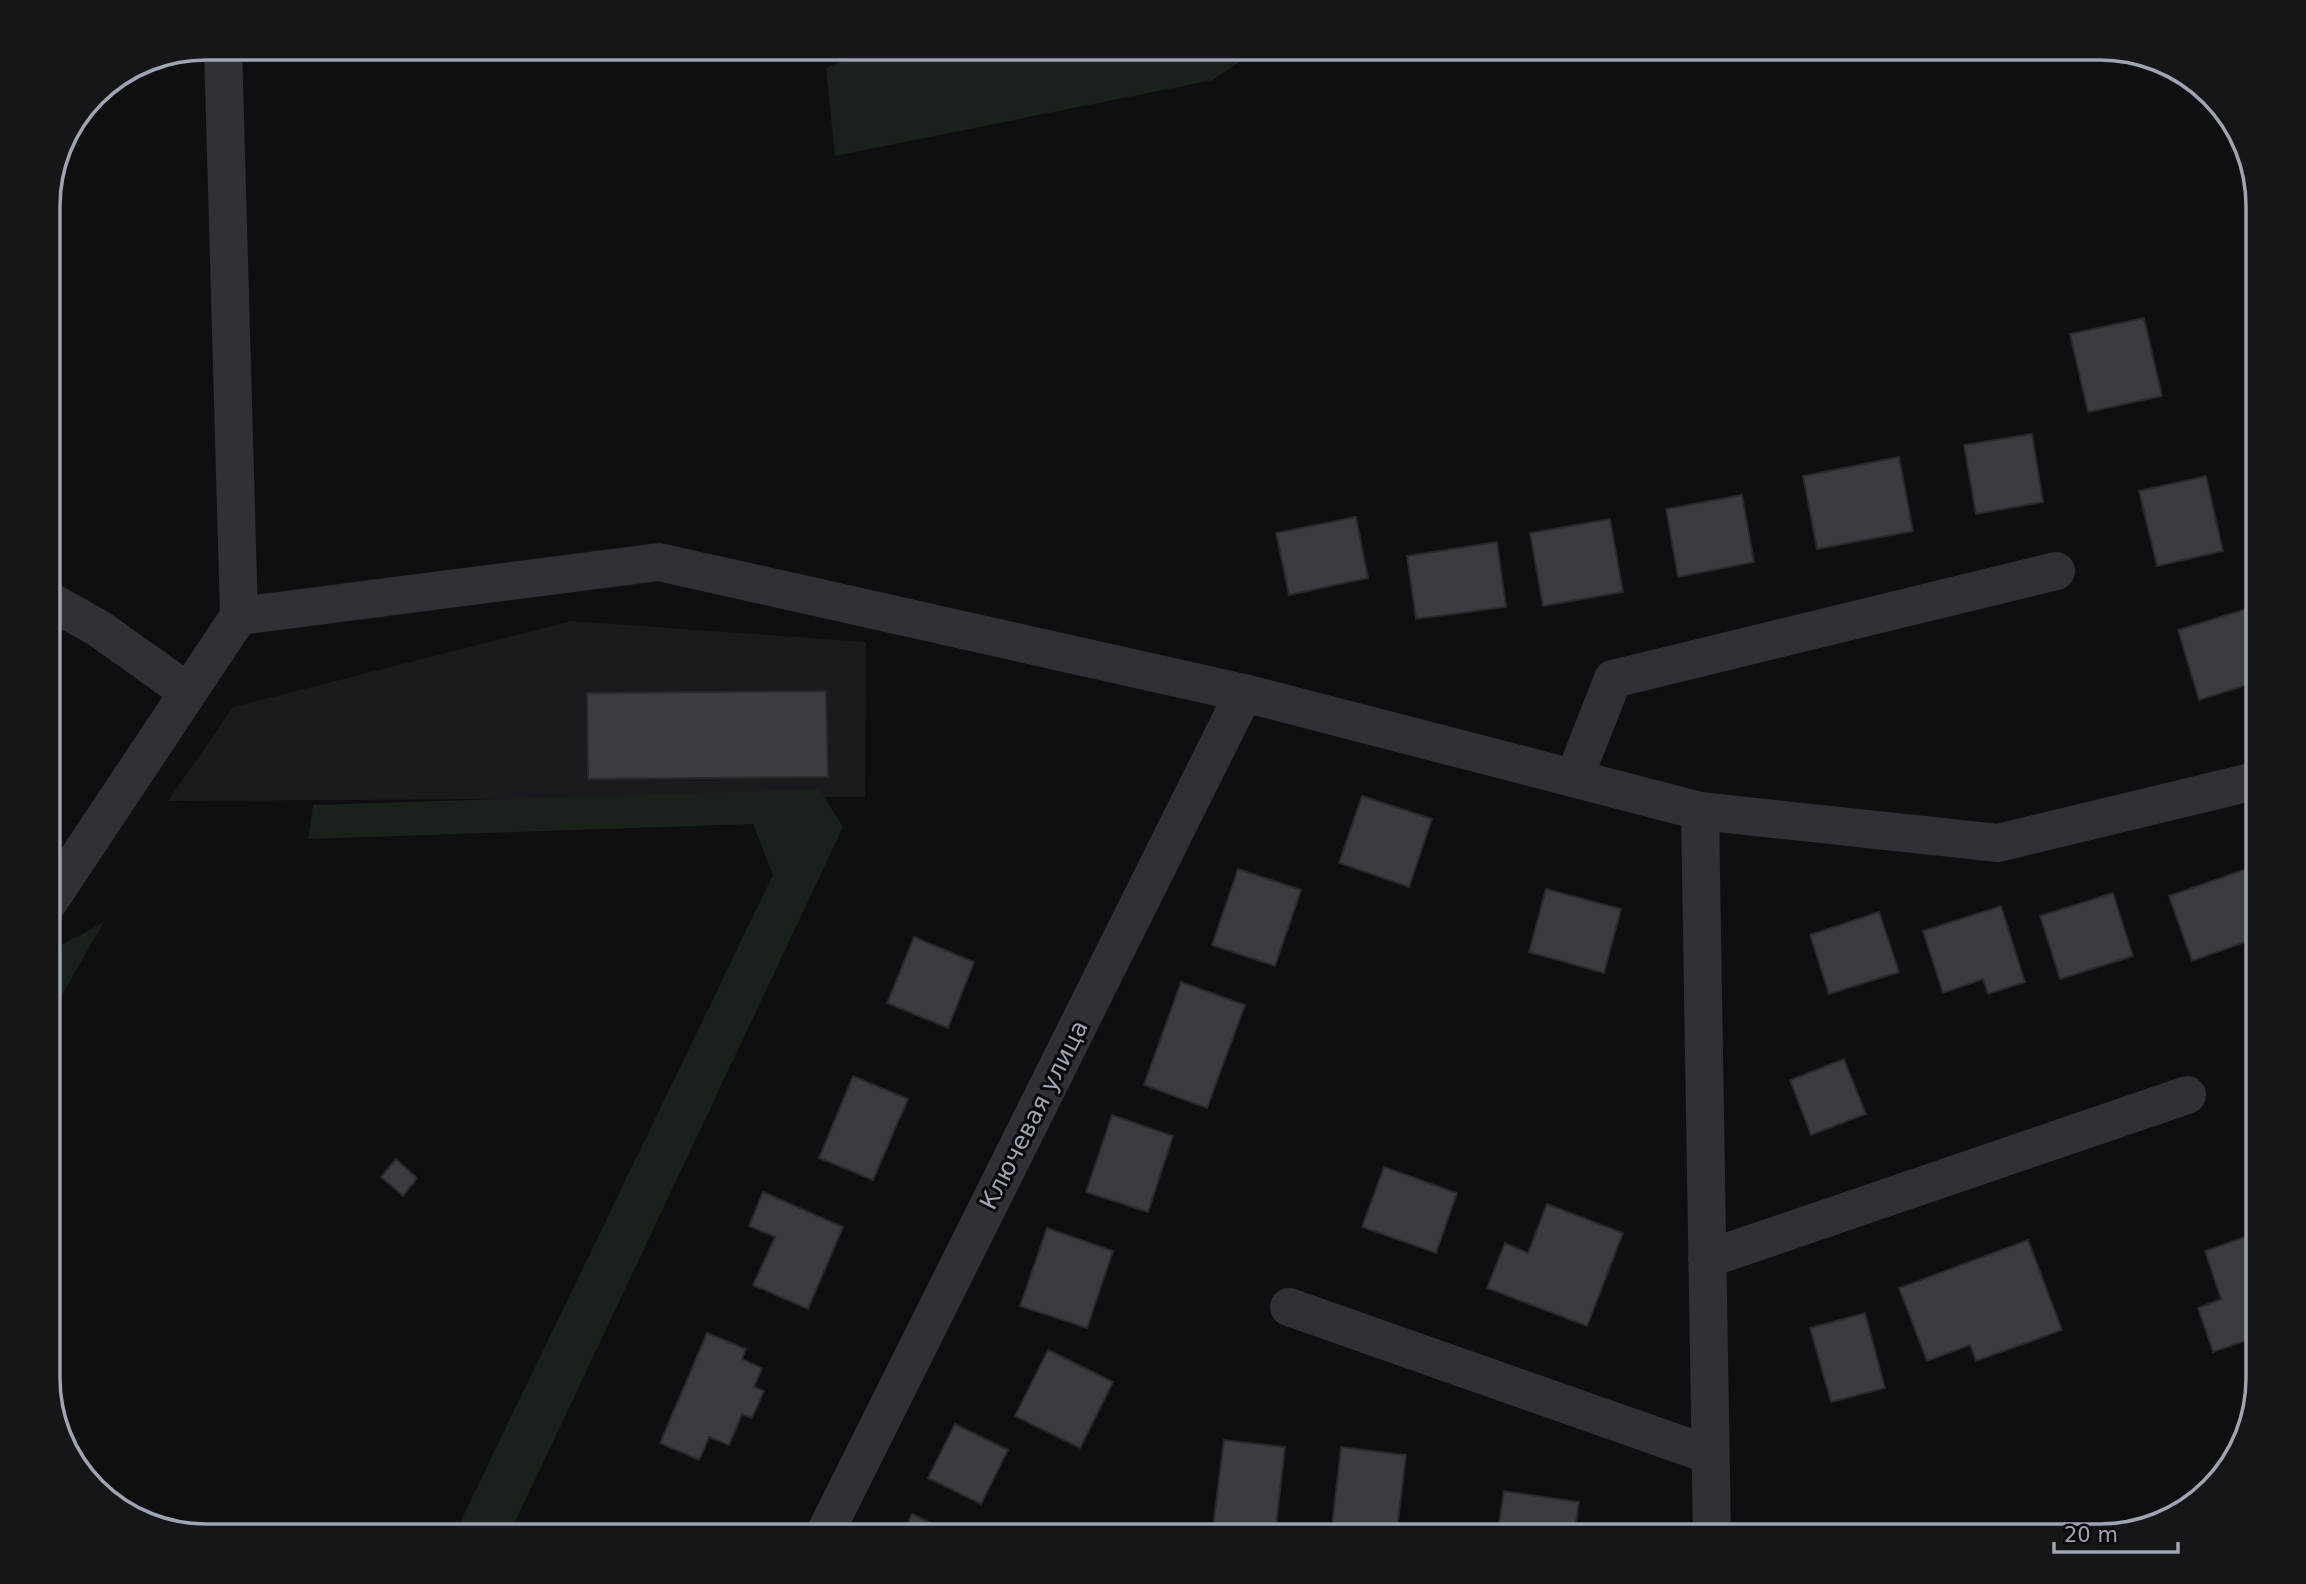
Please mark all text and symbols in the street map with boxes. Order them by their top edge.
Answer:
street label: Ключевая улица [974,1016,1094,1214]
scale bar [2054,1510,2178,1554]
text: 20 m [2064,1523,2118,1547]

